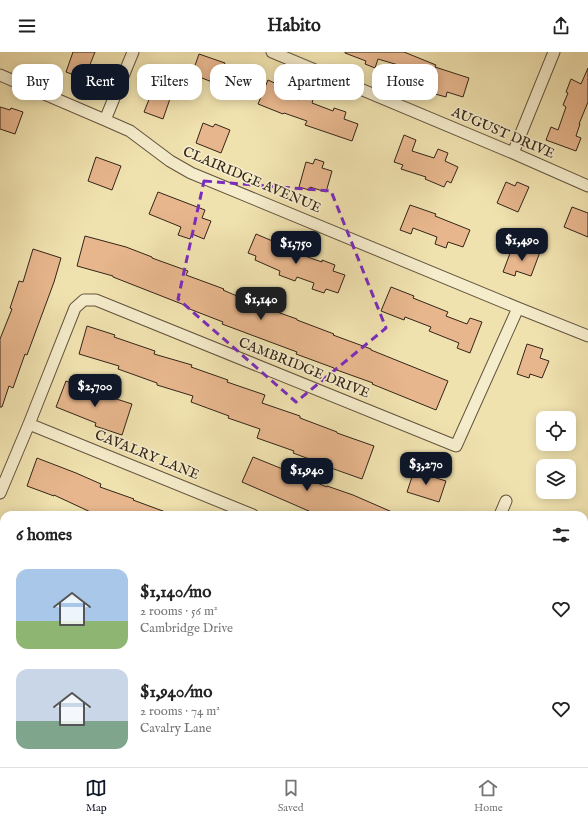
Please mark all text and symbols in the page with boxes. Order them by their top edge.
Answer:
icon: menu [16,15,38,37]
text: Habito [267,15,321,38]
icon: share [550,15,572,37]
chip: Buy [12,64,63,100]
chip: Rent [71,64,129,100]
chip: Filters [137,64,202,100]
chip: New [210,64,266,100]
chip: Apartment [274,64,364,100]
chip: House [372,64,438,100]
street label: AUGUST DRIVE [448,103,558,163]
street label: CLAIRIDGE AVENUE [180,143,324,217]
pin: $1,490 [489,228,555,262]
pin: $1,750 [263,231,329,265]
text: $1,490 [505,232,539,249]
text: $1,750 [280,235,312,252]
pin: $1,140 [228,287,294,321]
text: $1,140 [244,291,278,308]
street label: CAMBRIDGE DRIVE [236,333,373,403]
pin: $2,700 [62,374,128,408]
text: $2,700 [78,378,112,395]
map controls [536,411,576,499]
button: locate [536,411,576,451]
street label: CAVALRY LANE [92,426,202,484]
pin: $3,270 [393,452,459,486]
text: $3,270 [409,456,443,473]
pin: $1,940 [274,458,340,492]
button: layers [536,459,576,499]
text: $1,940 [290,462,324,479]
icon: filters [550,524,572,546]
text: 6 homes [16,525,72,546]
text: $1,140/mo [140,582,211,603]
icon: home [48,585,96,633]
icon: heart [550,598,572,620]
text: 2 rooms · 56 m² [140,603,218,620]
text: Cambridge Drive [140,620,233,637]
text: $1,940/mo [140,682,212,703]
icon: home [48,685,96,733]
icon: heart [550,698,572,720]
text: 2 rooms · 74 m² [140,703,220,720]
text: Cavalry Lane [140,720,211,737]
tab: Map [85,777,107,815]
tab: Saved [278,777,304,815]
tab: Home [474,777,503,815]

